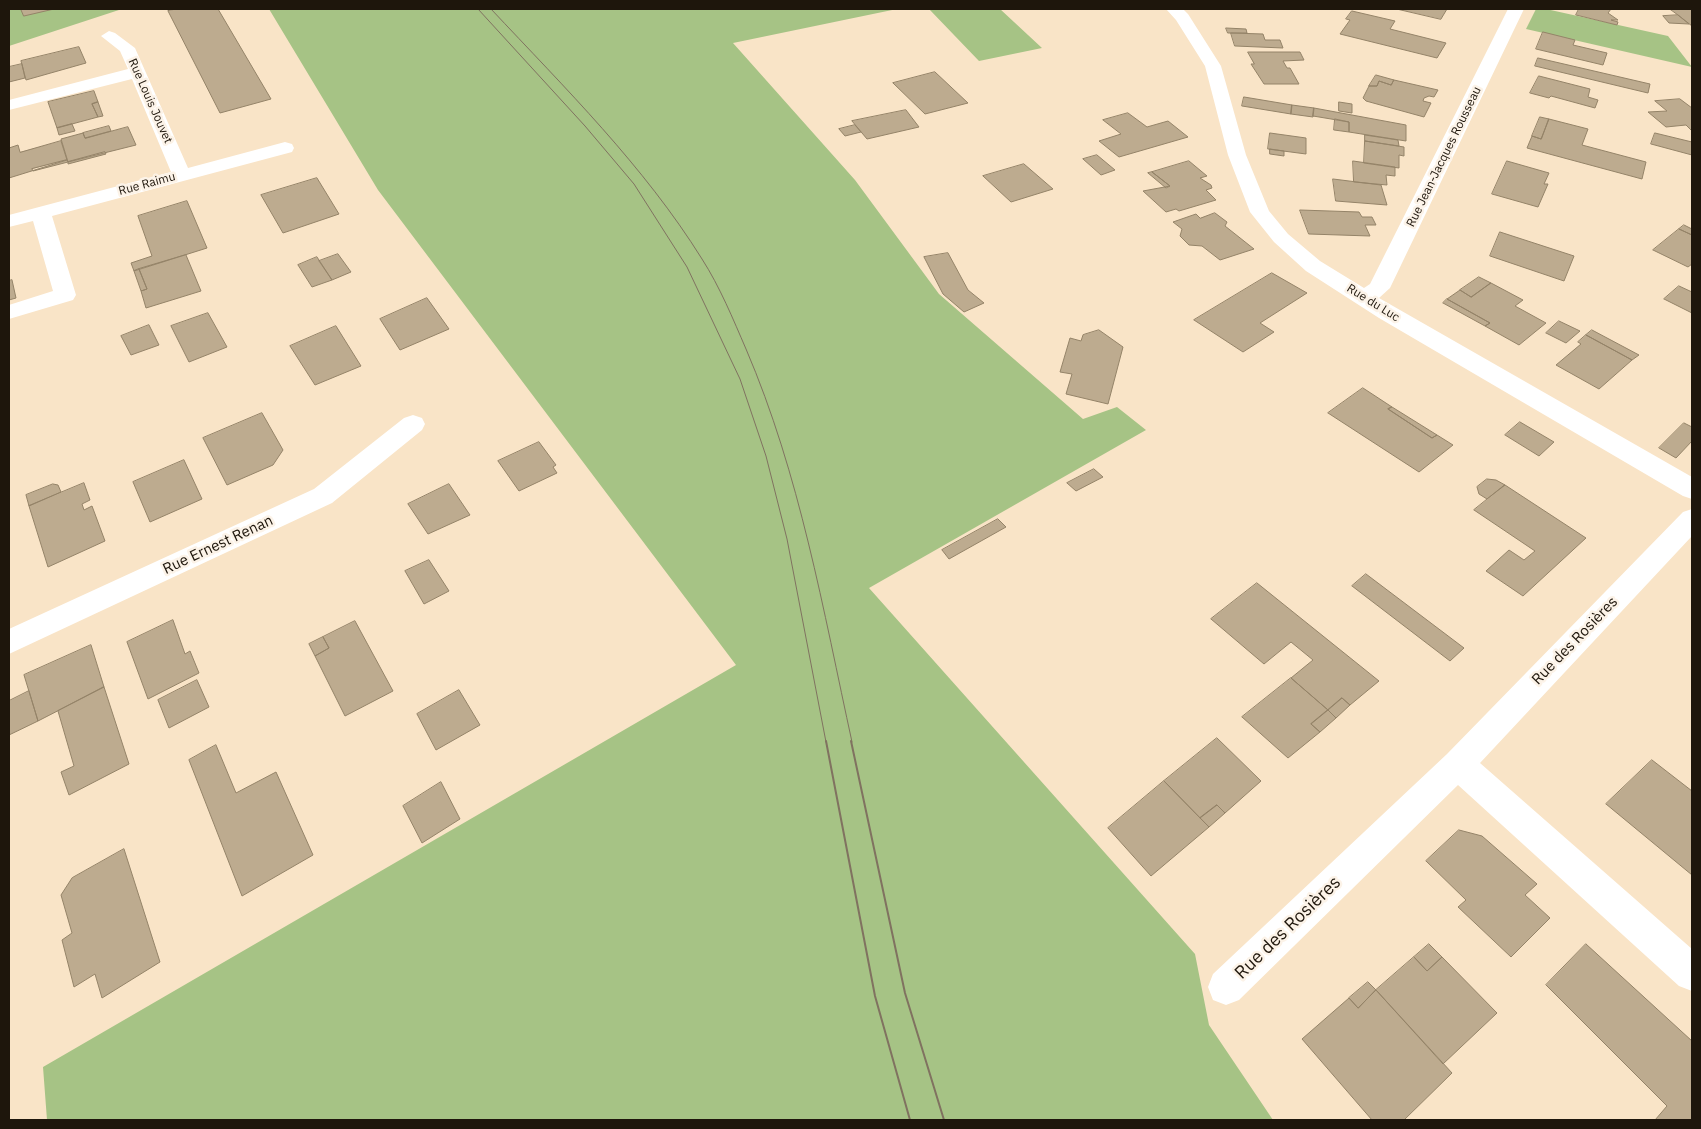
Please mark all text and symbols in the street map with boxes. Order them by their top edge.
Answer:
street label: Rue Louis Jouvet [125,56,175,146]
street label: Rue Jean-Jacques Rousseau [1404,85,1484,229]
street label: Rue Raimu [117,170,177,198]
street label: Rue du Luc [1344,281,1402,325]
street label: Rue Ernest Renan [160,512,276,578]
street label: Rue des Rosières [1528,593,1622,689]
street label: Rue des Rosières [1231,872,1345,984]

